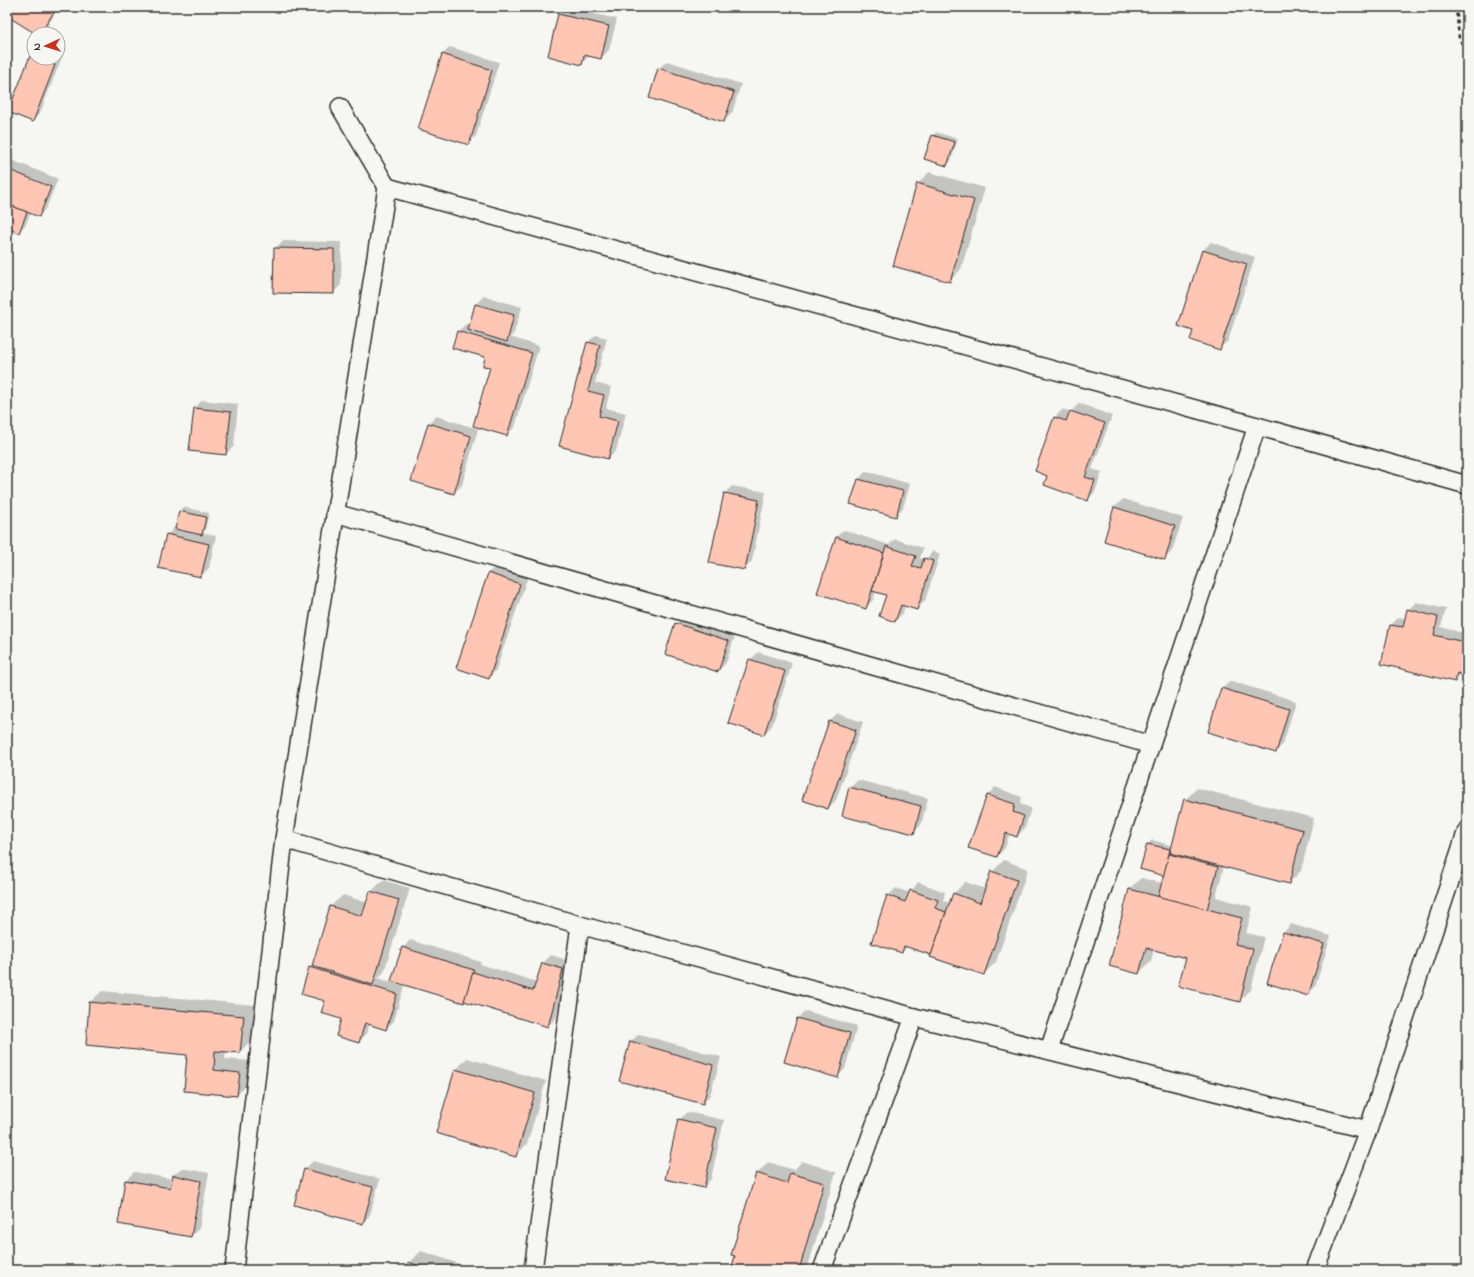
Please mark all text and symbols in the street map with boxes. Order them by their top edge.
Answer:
north arrow [26,26,66,66]
text: N [29,42,45,51]

